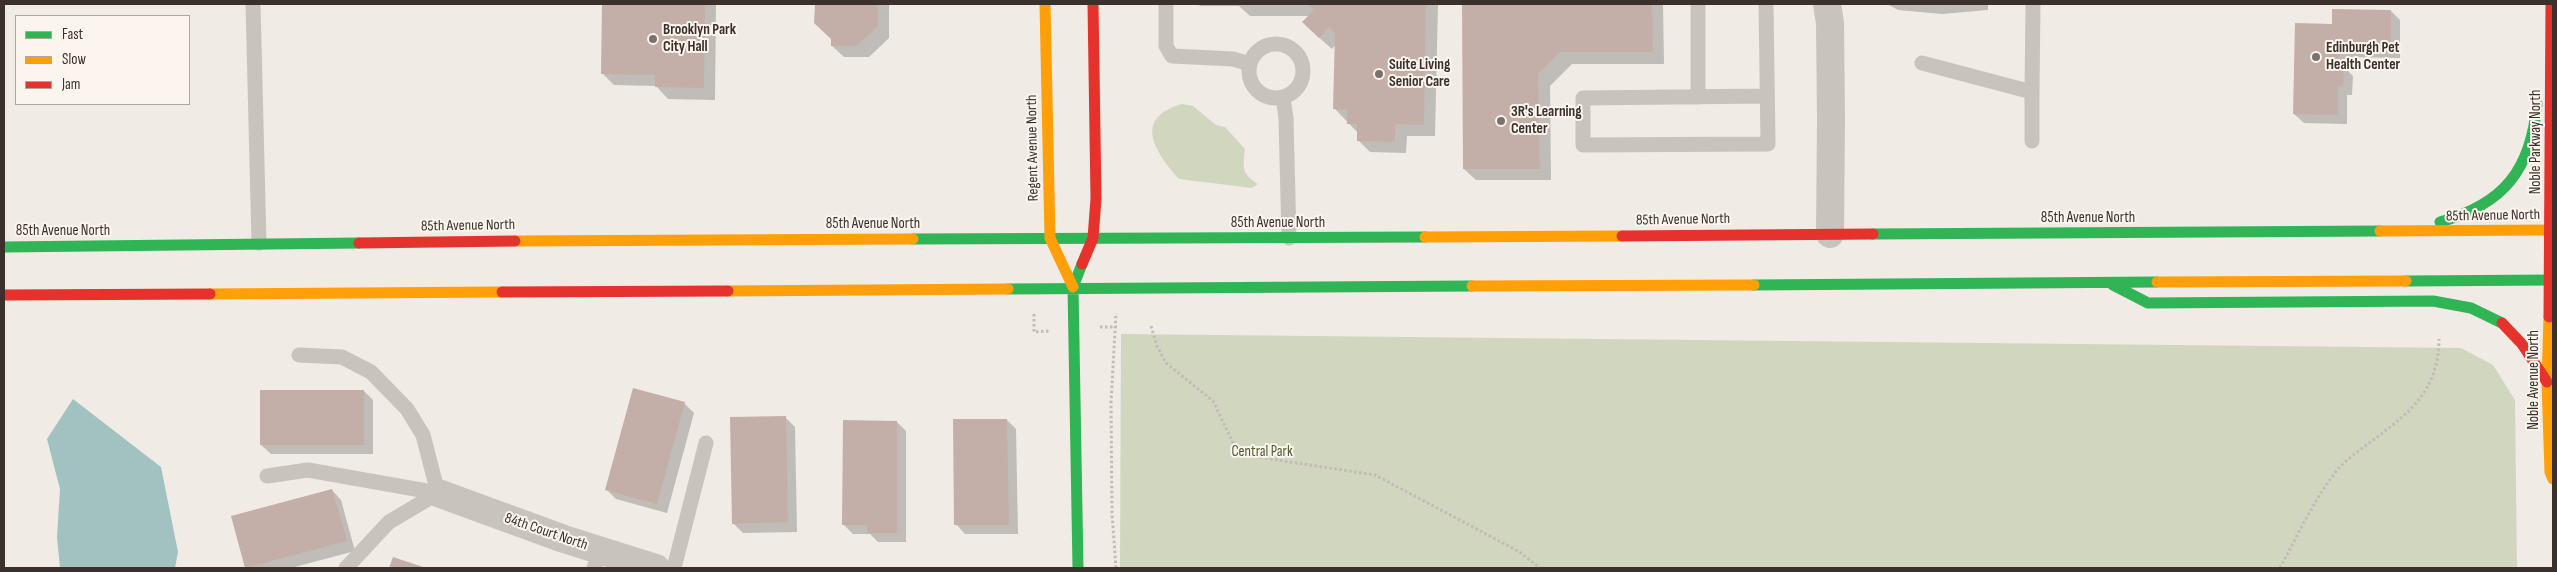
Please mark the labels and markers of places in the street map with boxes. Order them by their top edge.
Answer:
place label: Brooklyn Park City Hall [663,21,736,56]
marker: Brooklyn Park City Hall [647,33,659,45]
place label: Edinburgh Pet Health Center [2326,39,2400,74]
marker: Edinburgh Pet Health Center [2310,51,2322,63]
place label: Suite Living Senior Care [1389,56,1450,91]
marker: Suite Living Senior Care [1373,68,1385,80]
place label: 3R's Learning Center [1511,103,1582,138]
marker: 3R's Learning Center [1495,115,1507,127]

